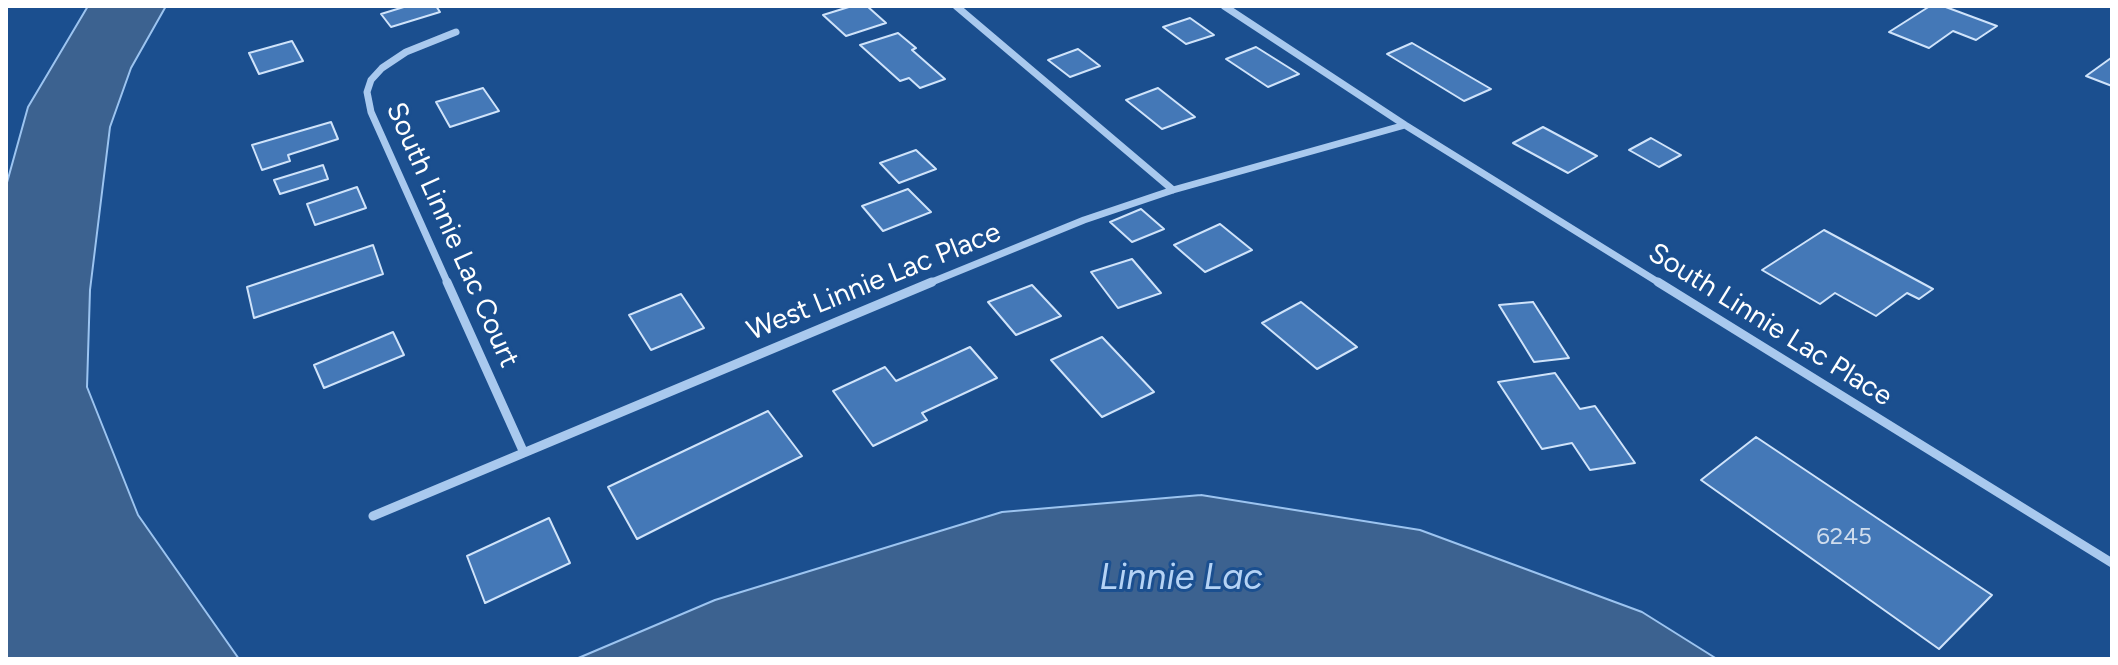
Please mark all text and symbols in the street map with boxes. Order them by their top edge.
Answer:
street label: South Linnie Lac Court [378,97,526,373]
street label: West Linnie Lac Place [742,216,1006,348]
street label: South Linnie Lac Place [1642,236,1898,414]
house number: 6245 [1816,523,1872,551]
water label: Linnie Lac [1099,556,1263,600]

